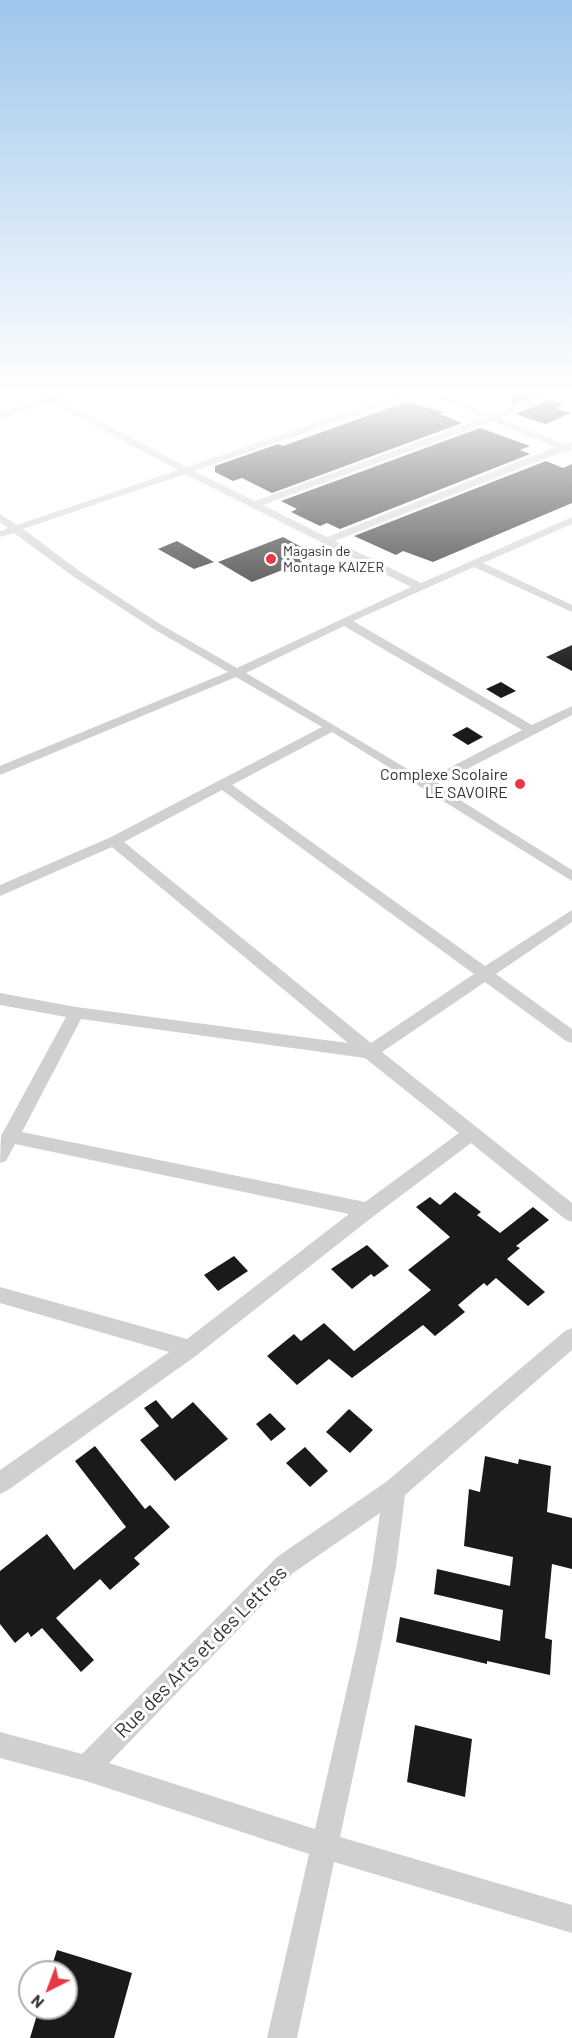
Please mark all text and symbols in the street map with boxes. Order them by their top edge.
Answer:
place label: Magasin de Montage KAIZER [283,543,384,576]
marker: Magasin de Montage KAIZER [264,552,278,566]
place label: Complexe Scolaire LE SAVOIRE [380,765,508,803]
marker: Complexe Scolaire LE SAVOIRE [513,777,527,791]
street label: Rue des Arts et des Lettres [110,1561,292,1743]
north arrow [18,1960,78,2020]
text: N [27,1992,47,2013]

